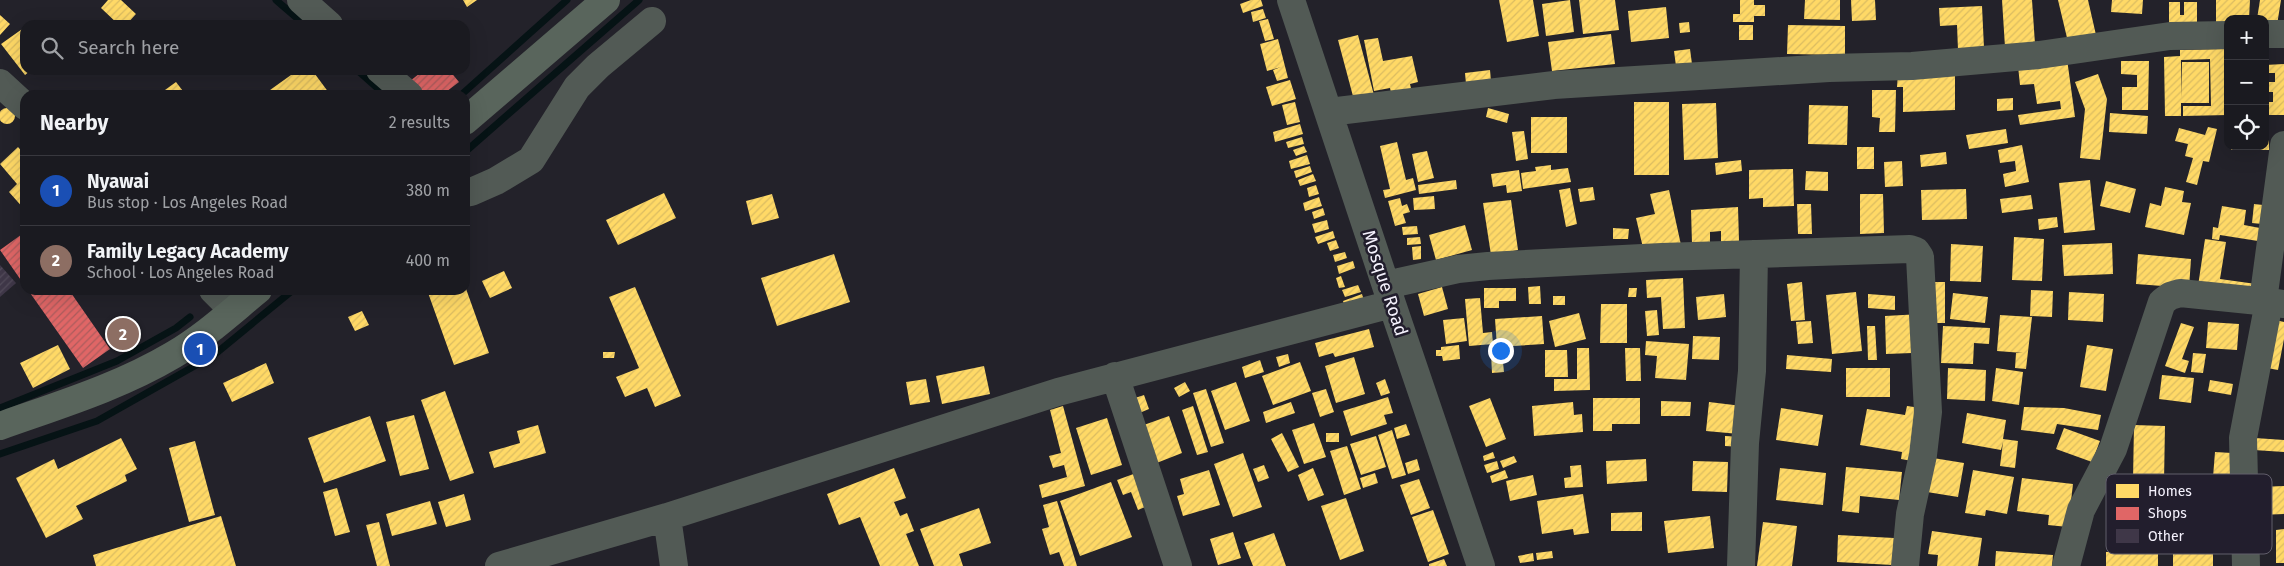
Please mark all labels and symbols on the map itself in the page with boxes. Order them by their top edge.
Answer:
street label: Mosque Road [1358,227,1412,339]
pin: 2 [107,315,139,353]
pin: 1 [184,330,216,368]
your location [1488,338,1514,364]
legend [2106,474,2272,554]
text: Homes [2148,483,2192,500]
text: Shops [2148,505,2187,522]
text: Other [2148,528,2185,545]

